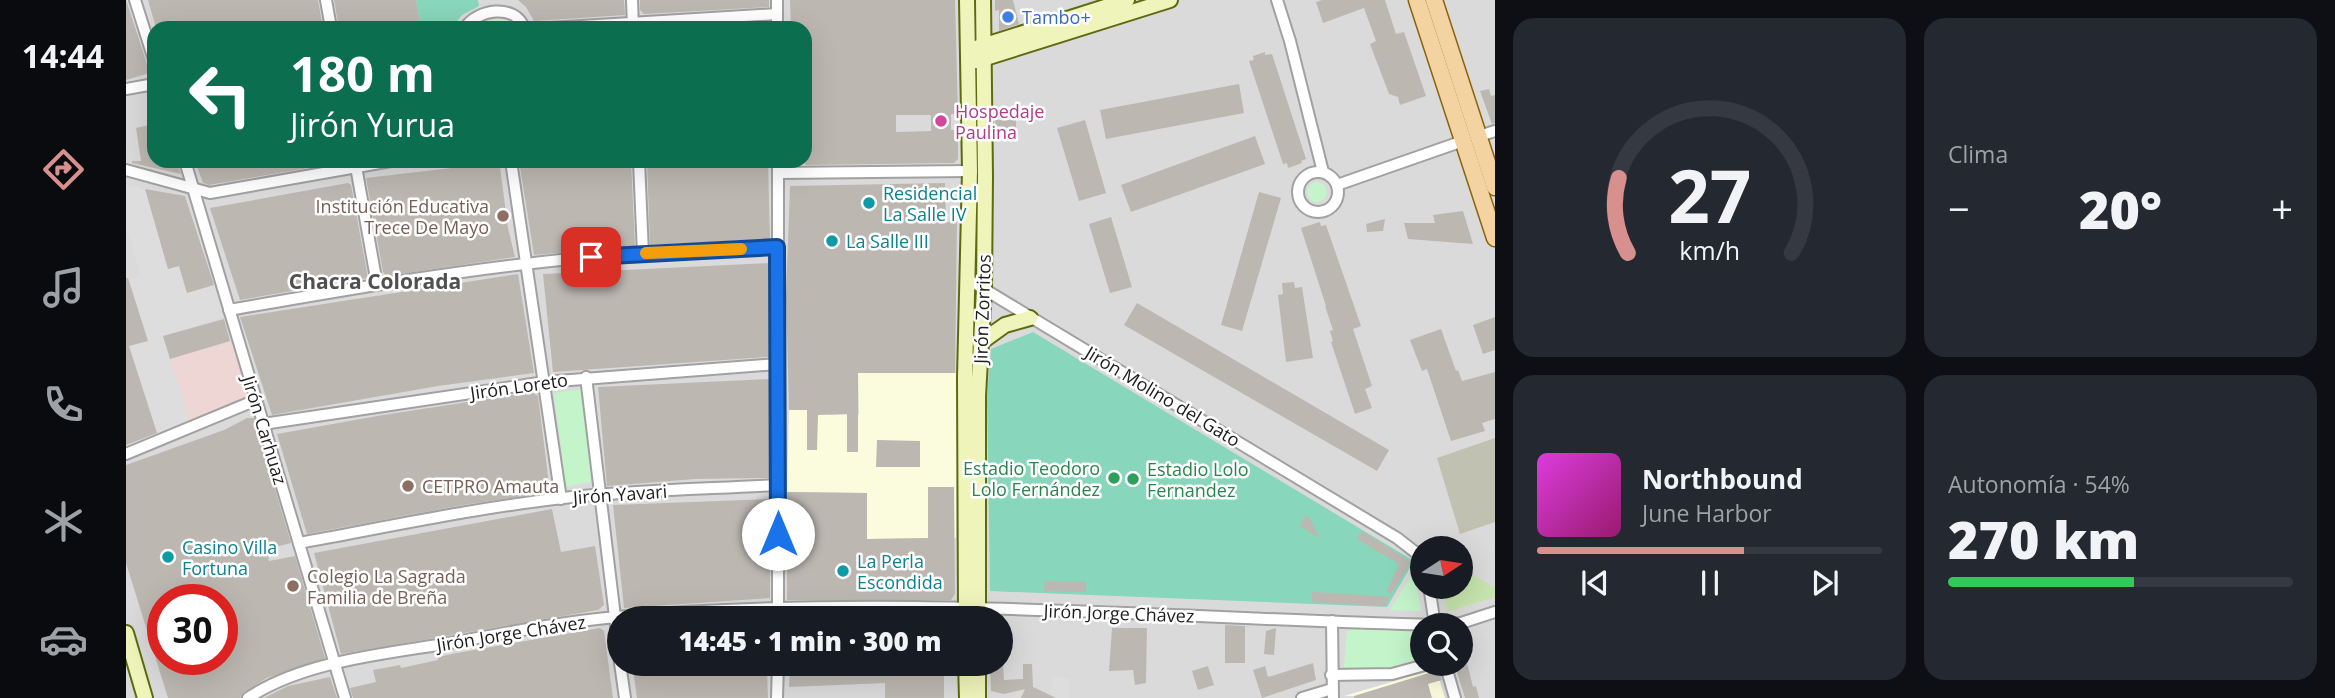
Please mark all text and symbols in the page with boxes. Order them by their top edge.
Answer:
place label: Tambo+ [1022,5,1091,29]
marker: Tambo+ [1000,9,1016,25]
text: 14:44 [22,34,104,77]
text: 180 m [290,40,435,106]
icon: left [175,49,266,140]
place label: Hospedaje Paulina [955,99,1044,144]
text: Jirón Yurua [290,103,455,146]
marker: Hospedaje Paulina [933,113,949,129]
text: Clima [1948,138,2008,170]
icon: directions [39,145,88,194]
text: 27 [1668,146,1751,245]
text: 20° [2079,173,2162,244]
place label: Residencial La Salle IV [883,181,977,226]
text: − [1948,182,1970,234]
text: + [2271,182,2293,234]
place label: Institución Educativa Trece De Mayo [316,194,489,239]
marker: Residencial La Salle IV [861,195,877,211]
marker: Institución Educativa Trece De Mayo [495,208,511,224]
pin [561,227,621,287]
place label: La Salle III [846,229,929,253]
marker: La Salle III [824,233,840,249]
text: km/h [1679,233,1740,267]
icon: arrive [572,238,610,276]
street label: Jirón Zorritos [968,254,996,366]
icon: music [39,263,88,312]
district label: Chacra Colorada [289,267,461,295]
street label: Jirón Molino del Gato [1079,339,1245,452]
street label: Jirón Loreto [467,367,569,405]
street label: Jirón Carhuaz [236,371,293,487]
icon: phone [39,380,88,429]
place label: Estadio Teodoro Lolo Fernández [963,456,1100,501]
place label: Estadio Lolo Fernandez [1147,457,1249,502]
text: Northbound [1642,461,1803,497]
text: Autonomía · 54% [1948,468,2130,500]
marker: Estadio Teodoro Lolo Fernández [1106,470,1122,486]
marker: Estadio Lolo Fernandez [1125,471,1141,487]
place label: CETPRO Amauta [422,474,559,498]
marker: CETPRO Amauta [400,478,416,494]
street label: Jirón Yavari [570,479,668,509]
icon: climate [39,497,88,546]
position arrow [741,497,815,571]
text: June Harbor [1642,497,1772,529]
text: 270 km [1948,503,2139,574]
place label: Casino Villa Fortuna [182,535,277,580]
north arrow [1410,536,1474,598]
map controls [1410,536,1473,676]
marker: Casino Villa Fortuna [160,549,176,565]
place label: La Perla Escondida [857,549,943,594]
marker: La Perla Escondida [835,563,851,579]
place label: Colegio La Sagrada Familia de Breña [307,564,466,609]
icon: previous [1576,564,1614,602]
icon: pause [1691,564,1729,602]
icon: next [1806,564,1844,602]
marker: Colegio La Sagrada Familia de Breña [285,578,301,594]
speed limit sign: 30 [147,584,238,675]
street label: Jirón Jorge Chávez [1041,598,1195,628]
street label: Jirón Jorge Chávez [433,609,587,657]
button: search [1410,613,1473,676]
icon: car [39,615,88,664]
text: 14:45 · 1 min · 300 m [679,623,941,659]

